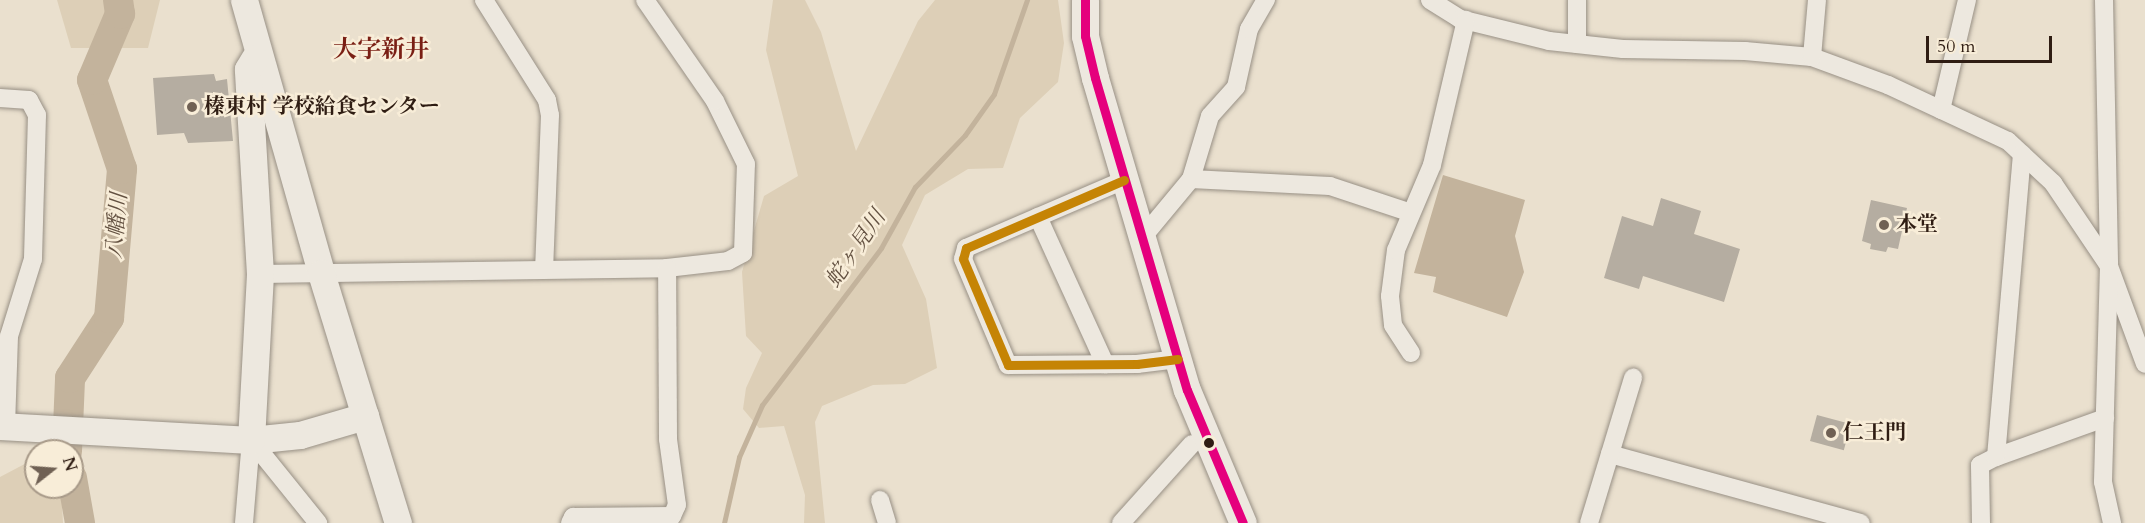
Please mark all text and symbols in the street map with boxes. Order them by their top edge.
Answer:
scale bar [1929,24,2055,62]
text: 50 m [1937,34,1976,59]
district label: 大字新井 [333,36,429,64]
place label: 榛東村 学校給食センター [204,94,441,120]
marker: 榛東村 学校給食センター [185,100,199,114]
water label: 八幡川 [101,192,133,260]
water label: 蛇ヶ見川 [820,205,892,293]
place label: 本堂 [1896,212,1938,238]
marker: 本堂 [1877,218,1891,232]
place label: 仁王門 [1843,420,1906,446]
marker: 仁王門 [1824,426,1838,440]
unlabelled marker [1203,437,1215,449]
north arrow [24,439,84,499]
text: N [57,454,82,474]

